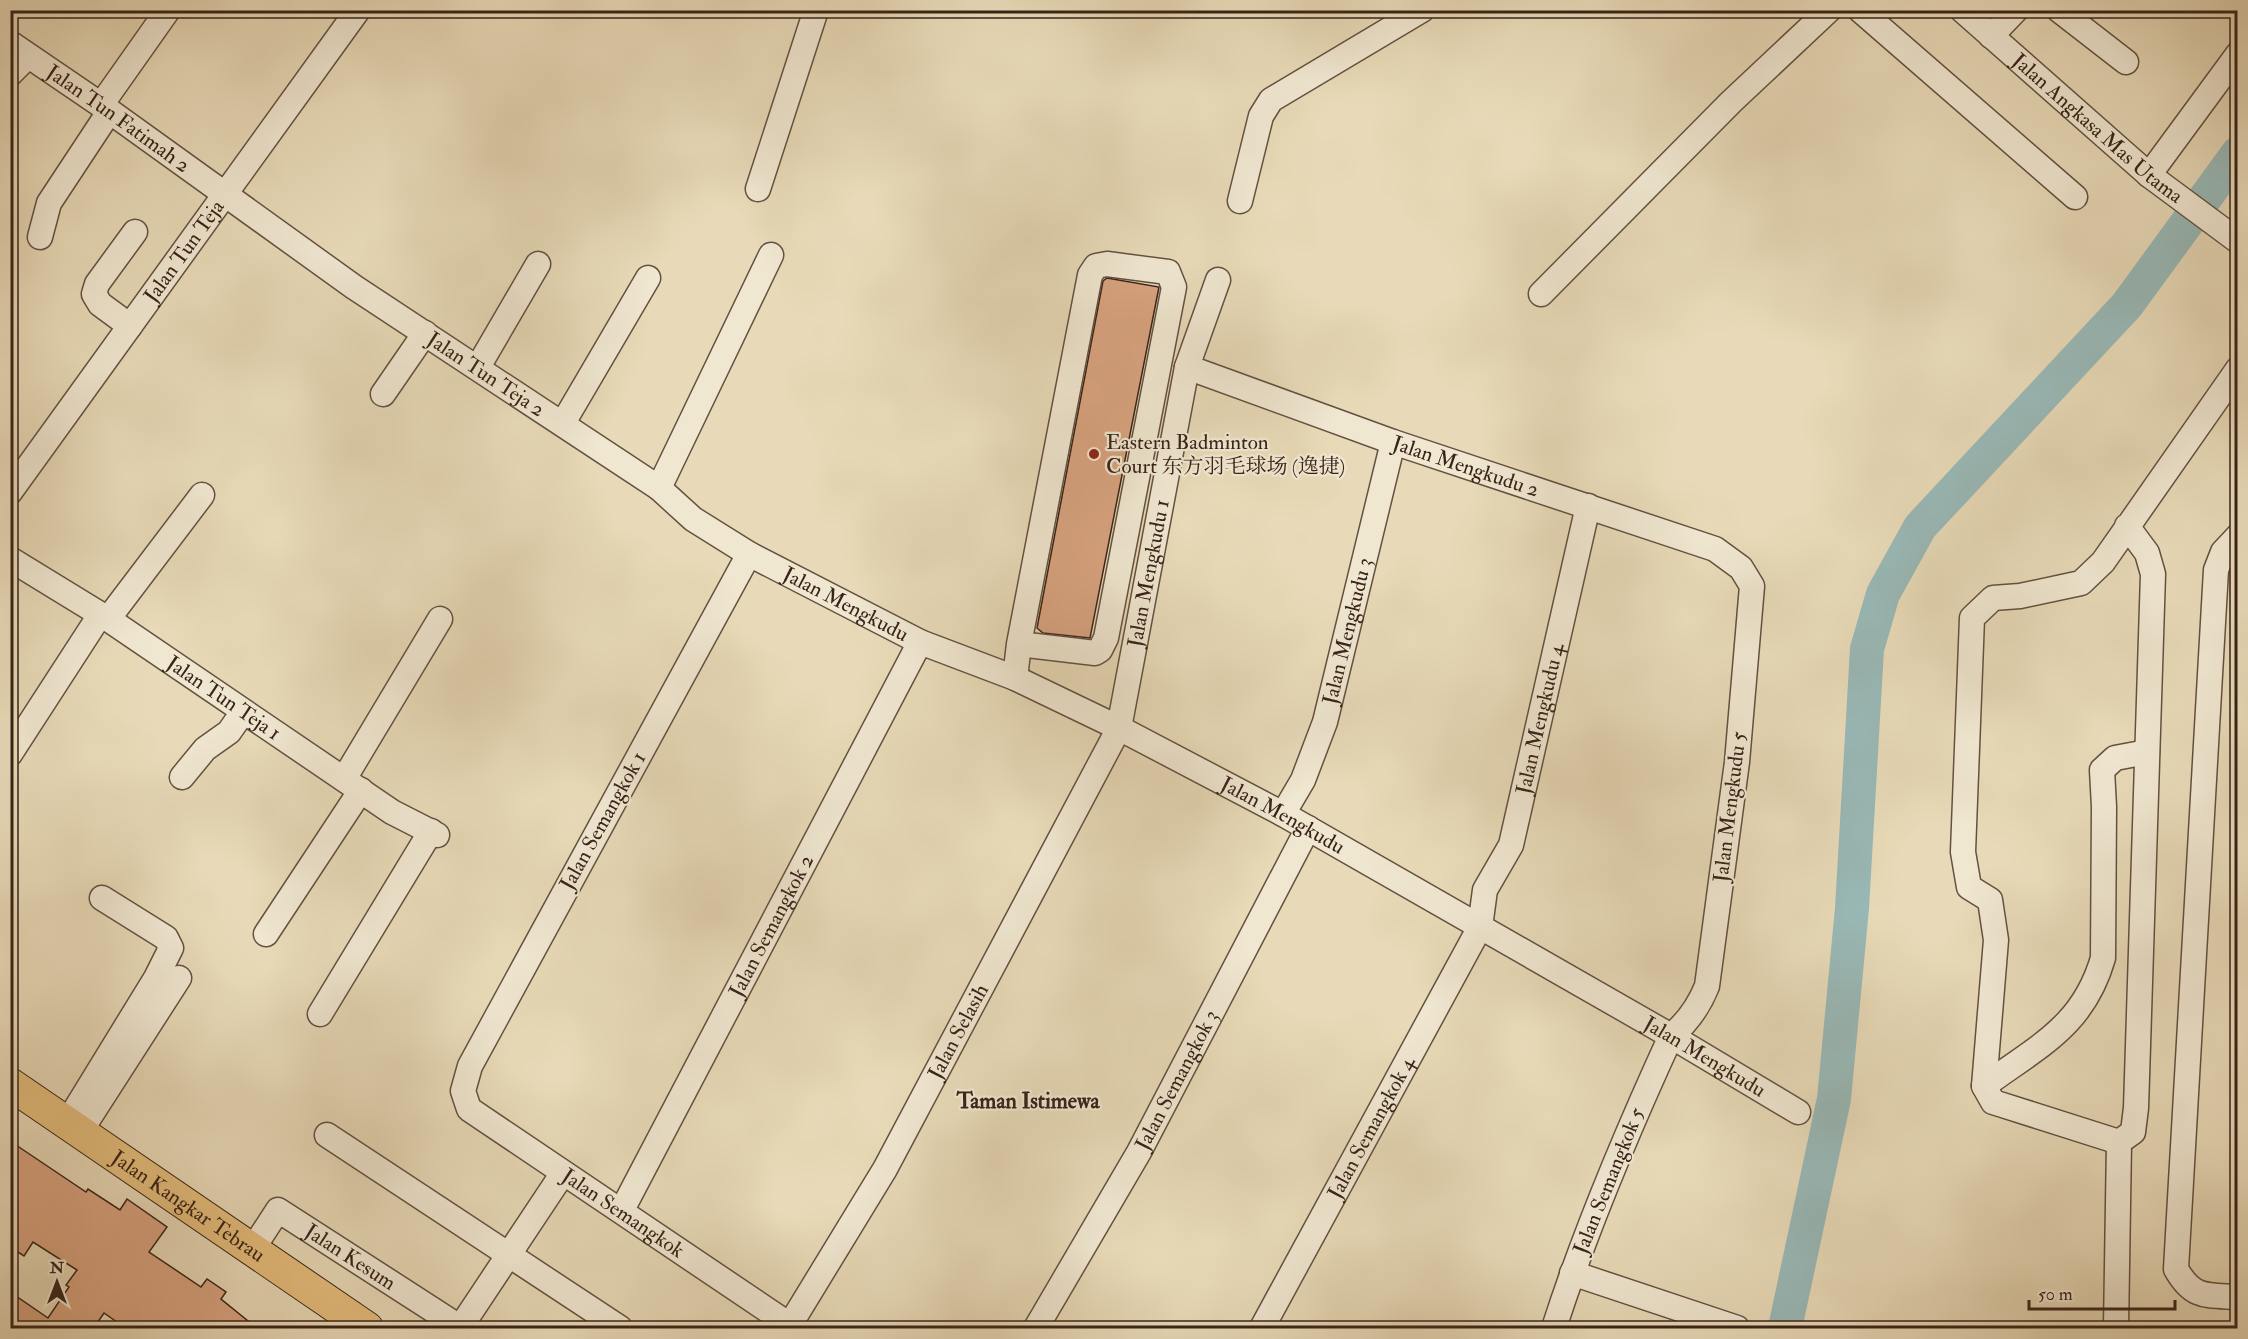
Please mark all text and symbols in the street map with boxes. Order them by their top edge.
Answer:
street label: Jalan Angkasa Mas Utama [2006,46,2189,209]
street label: Jalan Tun Fatimah 2 [40,58,196,178]
street label: Jalan Tun Teja [137,194,230,309]
street label: Jalan Tun Teja 2 [421,325,550,423]
place label: Eastern Badminton Court 东方羽毛球场 (逸捷) [1106,429,1345,480]
street label: Jalan Mengkudu 2 [1388,429,1543,503]
marker: Eastern Badminton Court 东方羽毛球场 (逸捷) [1087,447,1101,461]
street label: Jalan Mengkudu 1 [1121,497,1175,650]
street label: Jalan Mengkudu 3 [1316,555,1378,708]
street label: Jalan Mengkudu [777,560,913,647]
street label: Jalan Mengkudu 4 [1509,639,1570,798]
street label: Jalan Tun Teja 1 [161,649,286,746]
street label: Jalan Mengkudu 5 [1707,729,1753,885]
street label: Jalan Semangkok 1 [553,747,652,896]
street label: Jalan Mengkudu [1215,770,1350,860]
street label: Jalan Semangkok 2 [722,850,820,1003]
street label: Jalan Selasih [921,979,994,1085]
street label: Jalan Semangkok 3 [1128,1005,1224,1156]
street label: Jalan Mengkudu [1638,1009,1771,1103]
street label: Jalan Semangkok 4 [1321,1050,1421,1204]
district label: Taman Istimewa [955,1087,1101,1115]
street label: Jalan Semangkok 5 [1567,1103,1651,1259]
street label: Jalan Kangkar Tebrau [105,1143,271,1268]
street label: Jalan Semangkok [556,1161,690,1264]
street label: Jalan Kesum [299,1217,401,1296]
north arrow [27,1252,87,1312]
text: N [49,1258,65,1278]
scale bar [2029,1273,2174,1311]
text: 50 m [2038,1283,2073,1306]

